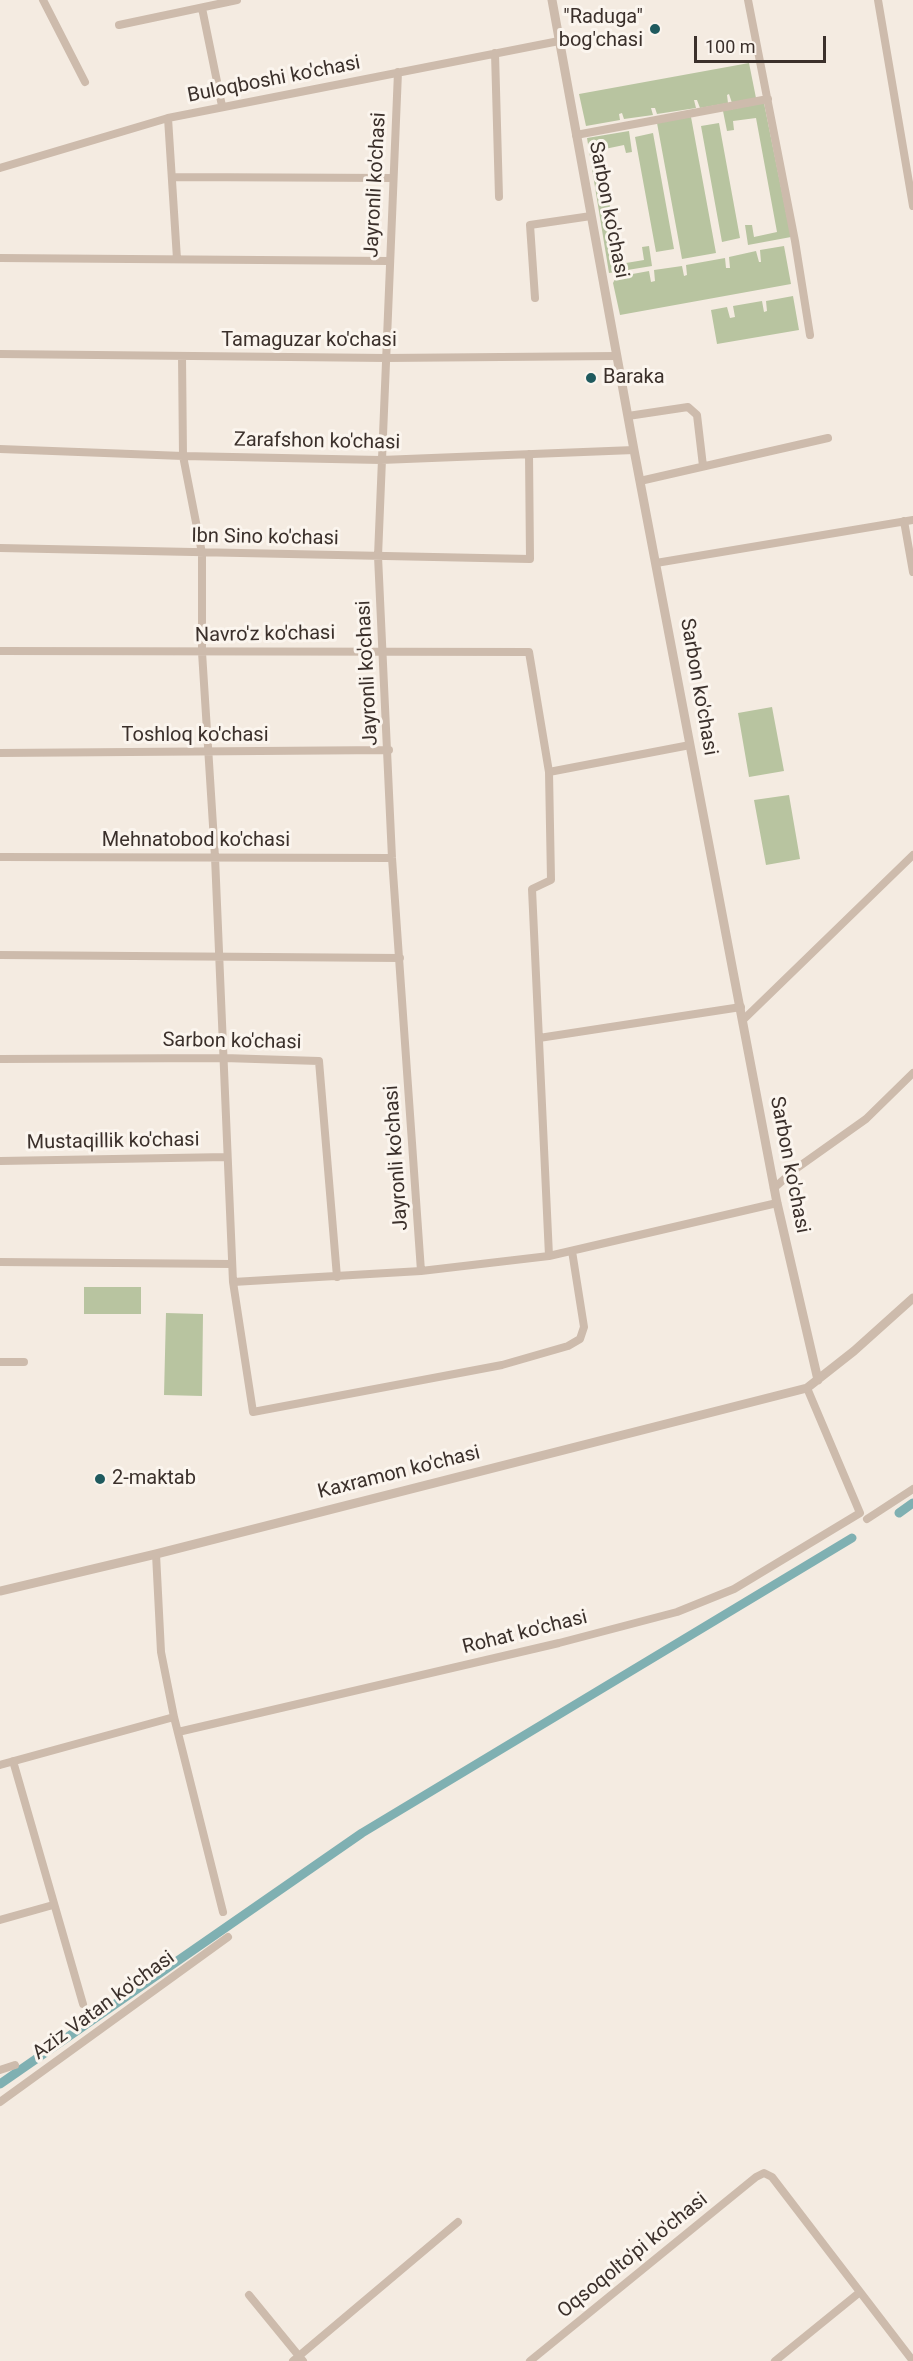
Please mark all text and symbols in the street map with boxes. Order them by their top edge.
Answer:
place label: "Raduga" bog'chasi [559,6,643,53]
marker: "Raduga" bog'chasi [648,22,662,36]
scale bar [697,24,829,62]
text: 100 m [705,36,756,57]
street label: Buloqboshi ko'chasi [186,51,362,109]
street label: Jayronli ko'chasi [360,112,392,258]
street label: Sarbon ko'chasi [583,140,633,280]
street label: Tamaguzar ko'chasi [221,329,397,353]
place label: Baraka [603,366,665,390]
marker: Baraka [584,371,598,385]
street label: Zarafshon ko'chasi [234,429,400,455]
street label: Ibn Sino ko'chasi [191,525,339,551]
street label: Jayronli ko'chasi [352,600,384,746]
street label: Sarbon ko'chasi [674,617,722,757]
street label: Navro'z ko'chasi [195,622,335,648]
street label: Toshloq ko'chasi [122,724,268,748]
street label: Mehnatobod ko'chasi [102,829,290,853]
street label: Sarbon ko'chasi [162,1029,302,1055]
street label: Jayronli ko'chasi [380,1085,414,1231]
street label: Sarbon ko'chasi [764,1095,814,1235]
street label: Mustaqillik ko'chasi [26,1128,200,1156]
street label: Kaxramon ko'chasi [315,1441,483,1505]
place label: 2-maktab [112,1467,196,1491]
marker: 2-maktab [93,1472,107,1486]
street label: Rohat ko'chasi [460,1606,590,1660]
street label: Aziz Vatan ko'chasi [28,1946,180,2066]
street label: Oqsoqolto'pi ko'chasi [553,2188,713,2324]

